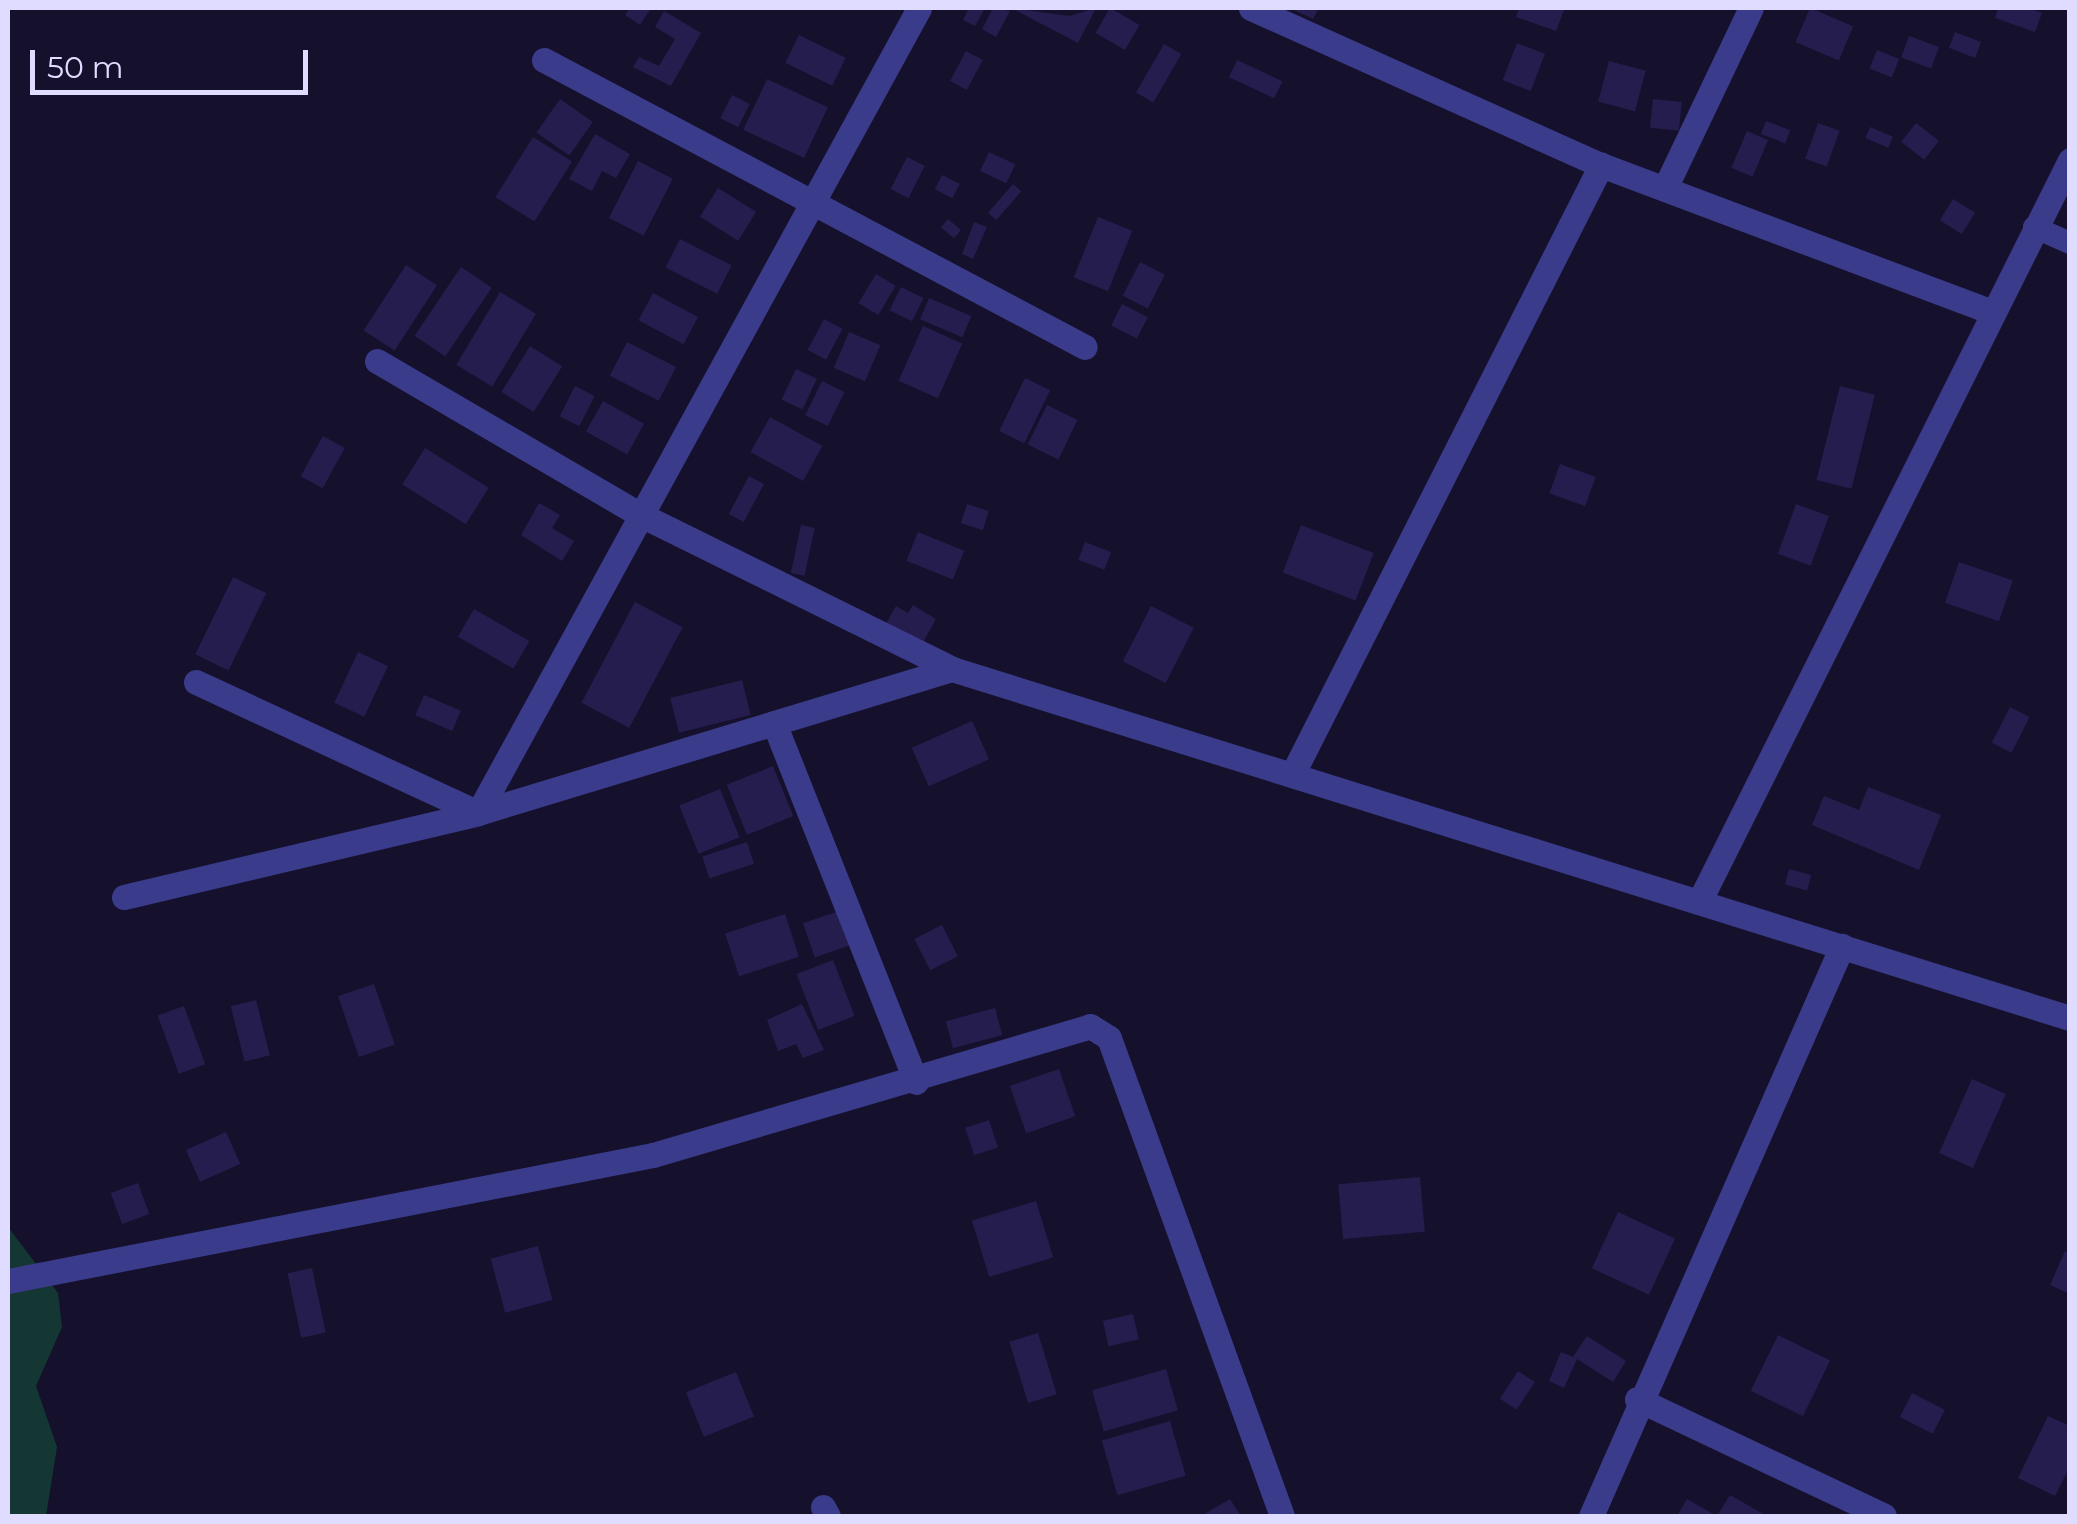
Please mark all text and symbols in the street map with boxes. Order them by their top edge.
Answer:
scale bar [35,30,312,92]
text: 50 m [47,49,124,86]

